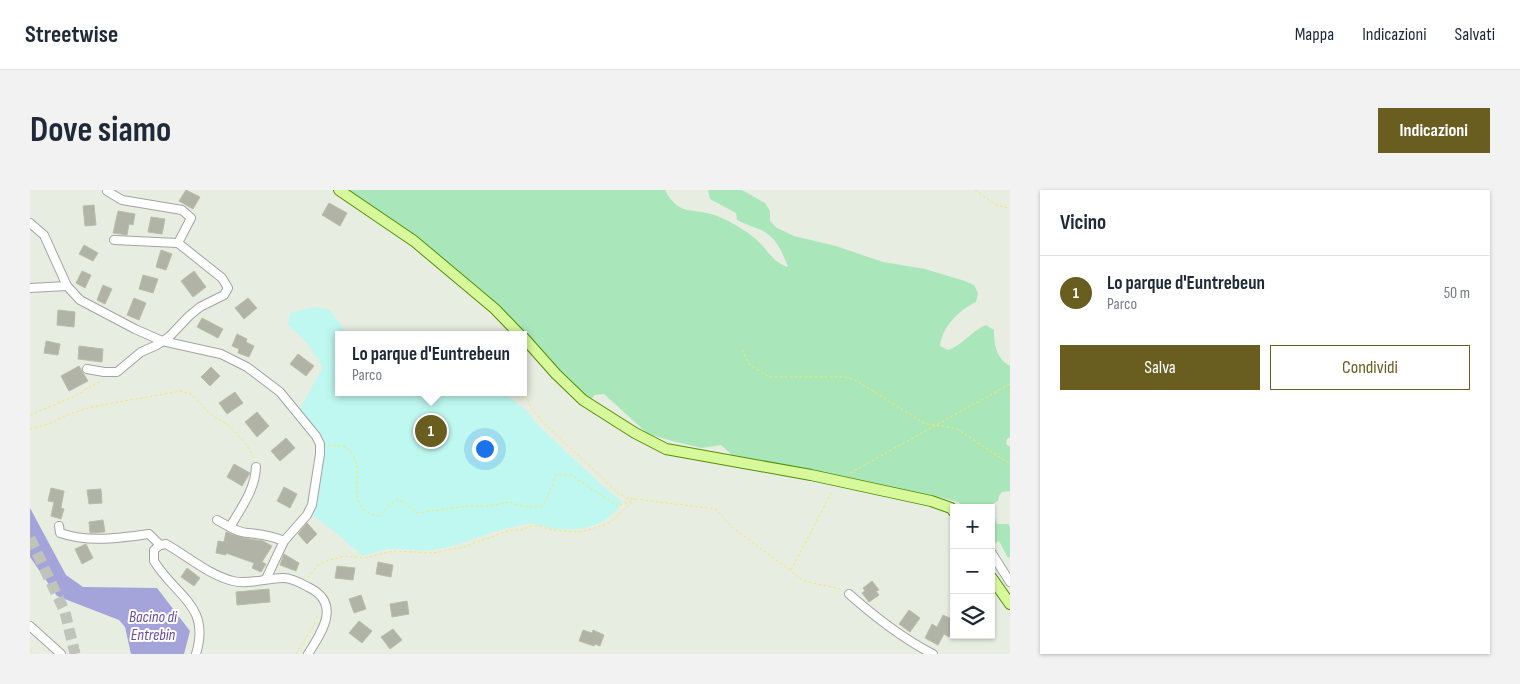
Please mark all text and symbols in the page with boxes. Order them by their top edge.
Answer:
text: Streetwise [25,20,118,49]
text: Mappa [1295,24,1334,45]
text: Indicazioni [1362,24,1427,45]
text: Salvati [1455,24,1495,45]
button: Indicazioni [1378,108,1490,153]
text: Dove siamo [30,109,171,152]
text: Vicino [1060,210,1106,235]
text: Lo parque d'Euntrebeun [1107,272,1265,295]
text: 1 [1073,284,1079,303]
text: 50 m [1444,284,1470,303]
text: Parco [1107,295,1137,314]
popup [335,331,527,396]
text: Lo parque d'Euntrebeun [352,343,510,366]
button: Salva [1060,345,1260,390]
button: Condividi [1270,345,1470,390]
text: Parco [352,366,382,385]
pin: 1 [415,412,447,450]
your location [472,436,498,462]
map controls [950,504,995,639]
button: + [950,504,995,549]
button: − [950,549,995,594]
button: layers [950,594,995,639]
water label: Bacino di Entrebin [129,608,178,645]

